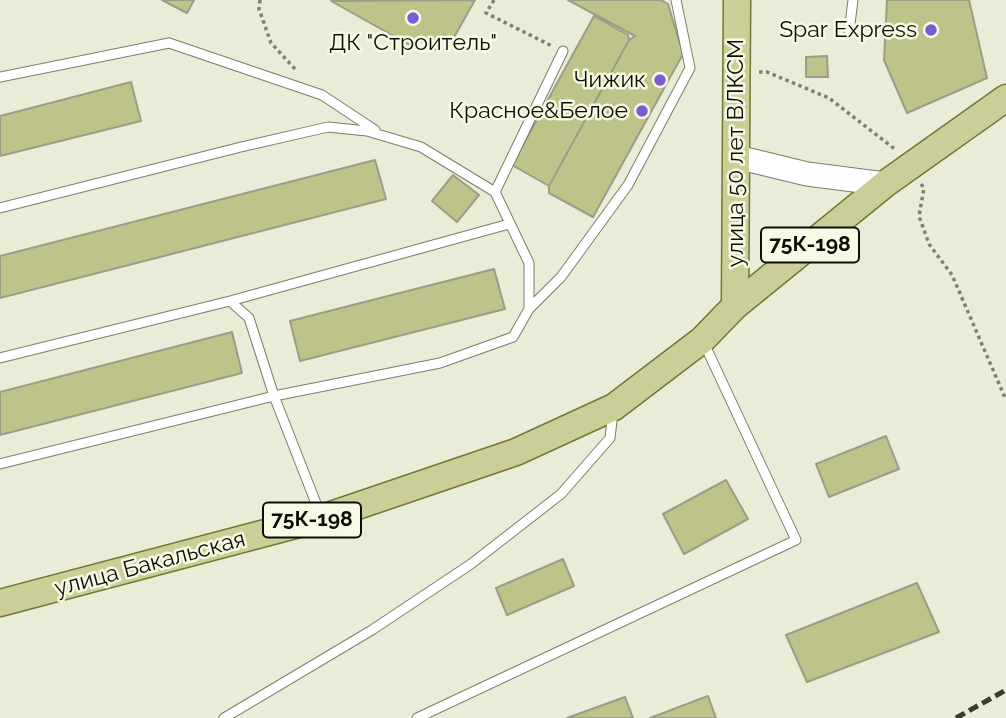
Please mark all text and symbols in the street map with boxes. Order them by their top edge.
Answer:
marker: ДК "Строитель" [405,10,421,26]
place label: Spar Express [779,16,917,44]
marker: Spar Express [923,22,939,38]
place label: ДК "Строитель" [329,29,497,57]
street label: улица 50 лет ВЛКСМ [722,39,750,267]
place label: Чижик [574,66,646,94]
marker: Чижик [652,72,668,88]
place label: Красное&Белое [449,97,628,125]
marker: Красное&Белое [634,103,650,119]
road number: 75К-198 [761,228,859,262]
road number: 75К-198 [263,503,361,538]
street label: улица Бакальская [52,525,248,603]

